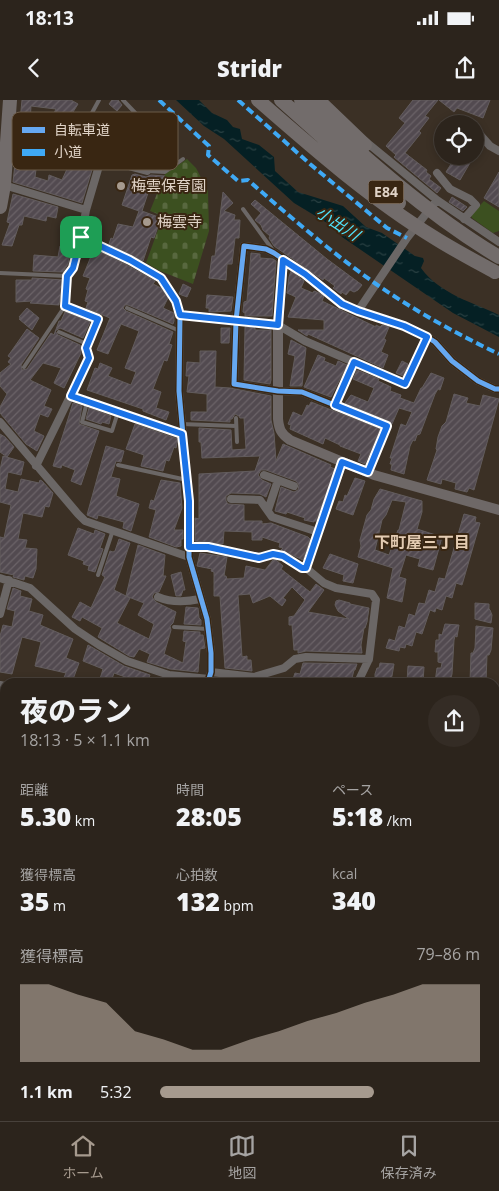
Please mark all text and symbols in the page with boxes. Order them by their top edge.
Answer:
text: 18:13 [25,5,74,31]
text: Stridr [217,53,282,83]
icon: back [20,54,48,82]
icon: share [451,54,479,82]
legend [12,112,178,170]
map controls [434,115,484,165]
button: locate [434,115,484,165]
text: 自転車道 [54,120,110,139]
text: 小道 [54,142,82,161]
place label: 梅雲保育園 [131,175,206,195]
marker: 梅雲保育園 [115,180,127,192]
road number: E84 [368,180,404,204]
water label: 小出川 [312,201,366,246]
place label: 梅雲寺 [157,211,202,231]
pin [60,216,102,258]
marker: 梅雲寺 [141,216,153,228]
icon: arrive [67,223,95,251]
district label: 下町屋三丁目 [374,531,470,553]
text: 夜のラン [20,691,132,729]
button: share [428,695,480,747]
text: 18:13 · 5 × 1.1 km [20,729,150,751]
text: 距離 [20,780,48,799]
text: 時間 [176,780,204,799]
text: ペース [332,780,373,799]
text: 5.30 [20,799,71,833]
text: 28:05 [176,799,242,833]
text: 5:18 [332,799,383,833]
text: km [71,811,95,830]
text: /km [383,811,412,830]
text: kcal [332,864,357,883]
text: 獲得標高 [20,865,76,884]
text: 心拍数 [176,865,218,884]
text: 340 [332,883,376,917]
text: 35 [20,884,49,918]
text: 132 [176,884,220,918]
text: m [49,896,66,915]
text: bpm [220,896,254,915]
text: 79–86 m [416,943,480,965]
text: 獲得標高 [20,945,84,967]
text: 1.1 km [20,1081,73,1103]
text: 5:32 [100,1081,132,1103]
tab: ホーム [62,1132,104,1182]
tab: 地図 [228,1132,256,1182]
tab: 保存済み [381,1132,437,1182]

